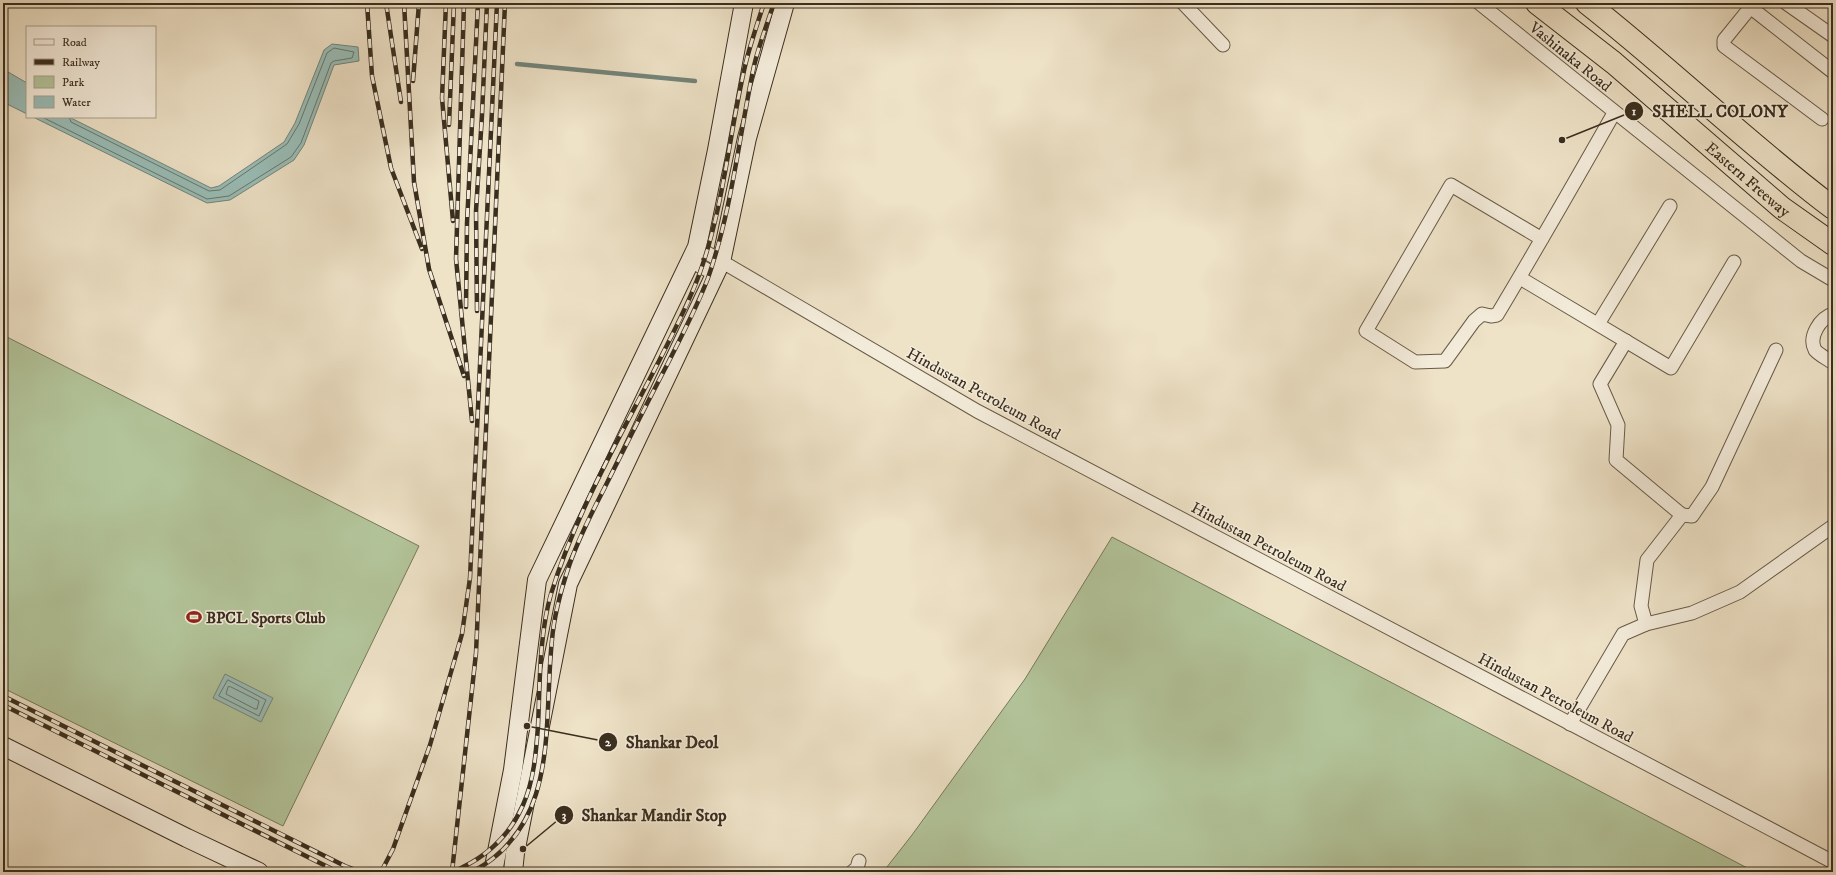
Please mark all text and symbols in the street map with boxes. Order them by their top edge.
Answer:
street label: Vashinaka Road [1524,17,1616,96]
legend [26,26,156,118]
text: Road [62,35,87,50]
text: Railway [62,55,100,70]
text: Park [62,75,84,90]
text: Water [61,95,91,110]
callout: SHELL COLONY [1624,96,1795,125]
text: SHELL COLONY [1652,101,1789,123]
text: 1 [1632,104,1637,119]
street label: Eastern Freeway [1701,138,1794,222]
street label: Hindustan Petroleum Road [903,343,1064,445]
street label: Hindustan Petroleum Road [1188,497,1350,596]
sports icon: BPCL Sports Club [185,608,203,626]
place label: BPCL Sports Club [206,608,326,628]
street label: Hindustan Petroleum Road [1475,648,1637,747]
callout: Shankar Deol [598,727,726,756]
text: Shankar Deol [626,732,719,754]
text: 2 [605,735,612,750]
callout: Shankar Mandir Stop [554,801,735,830]
text: Shankar Mandir Stop [581,805,727,827]
text: 3 [562,808,567,823]

